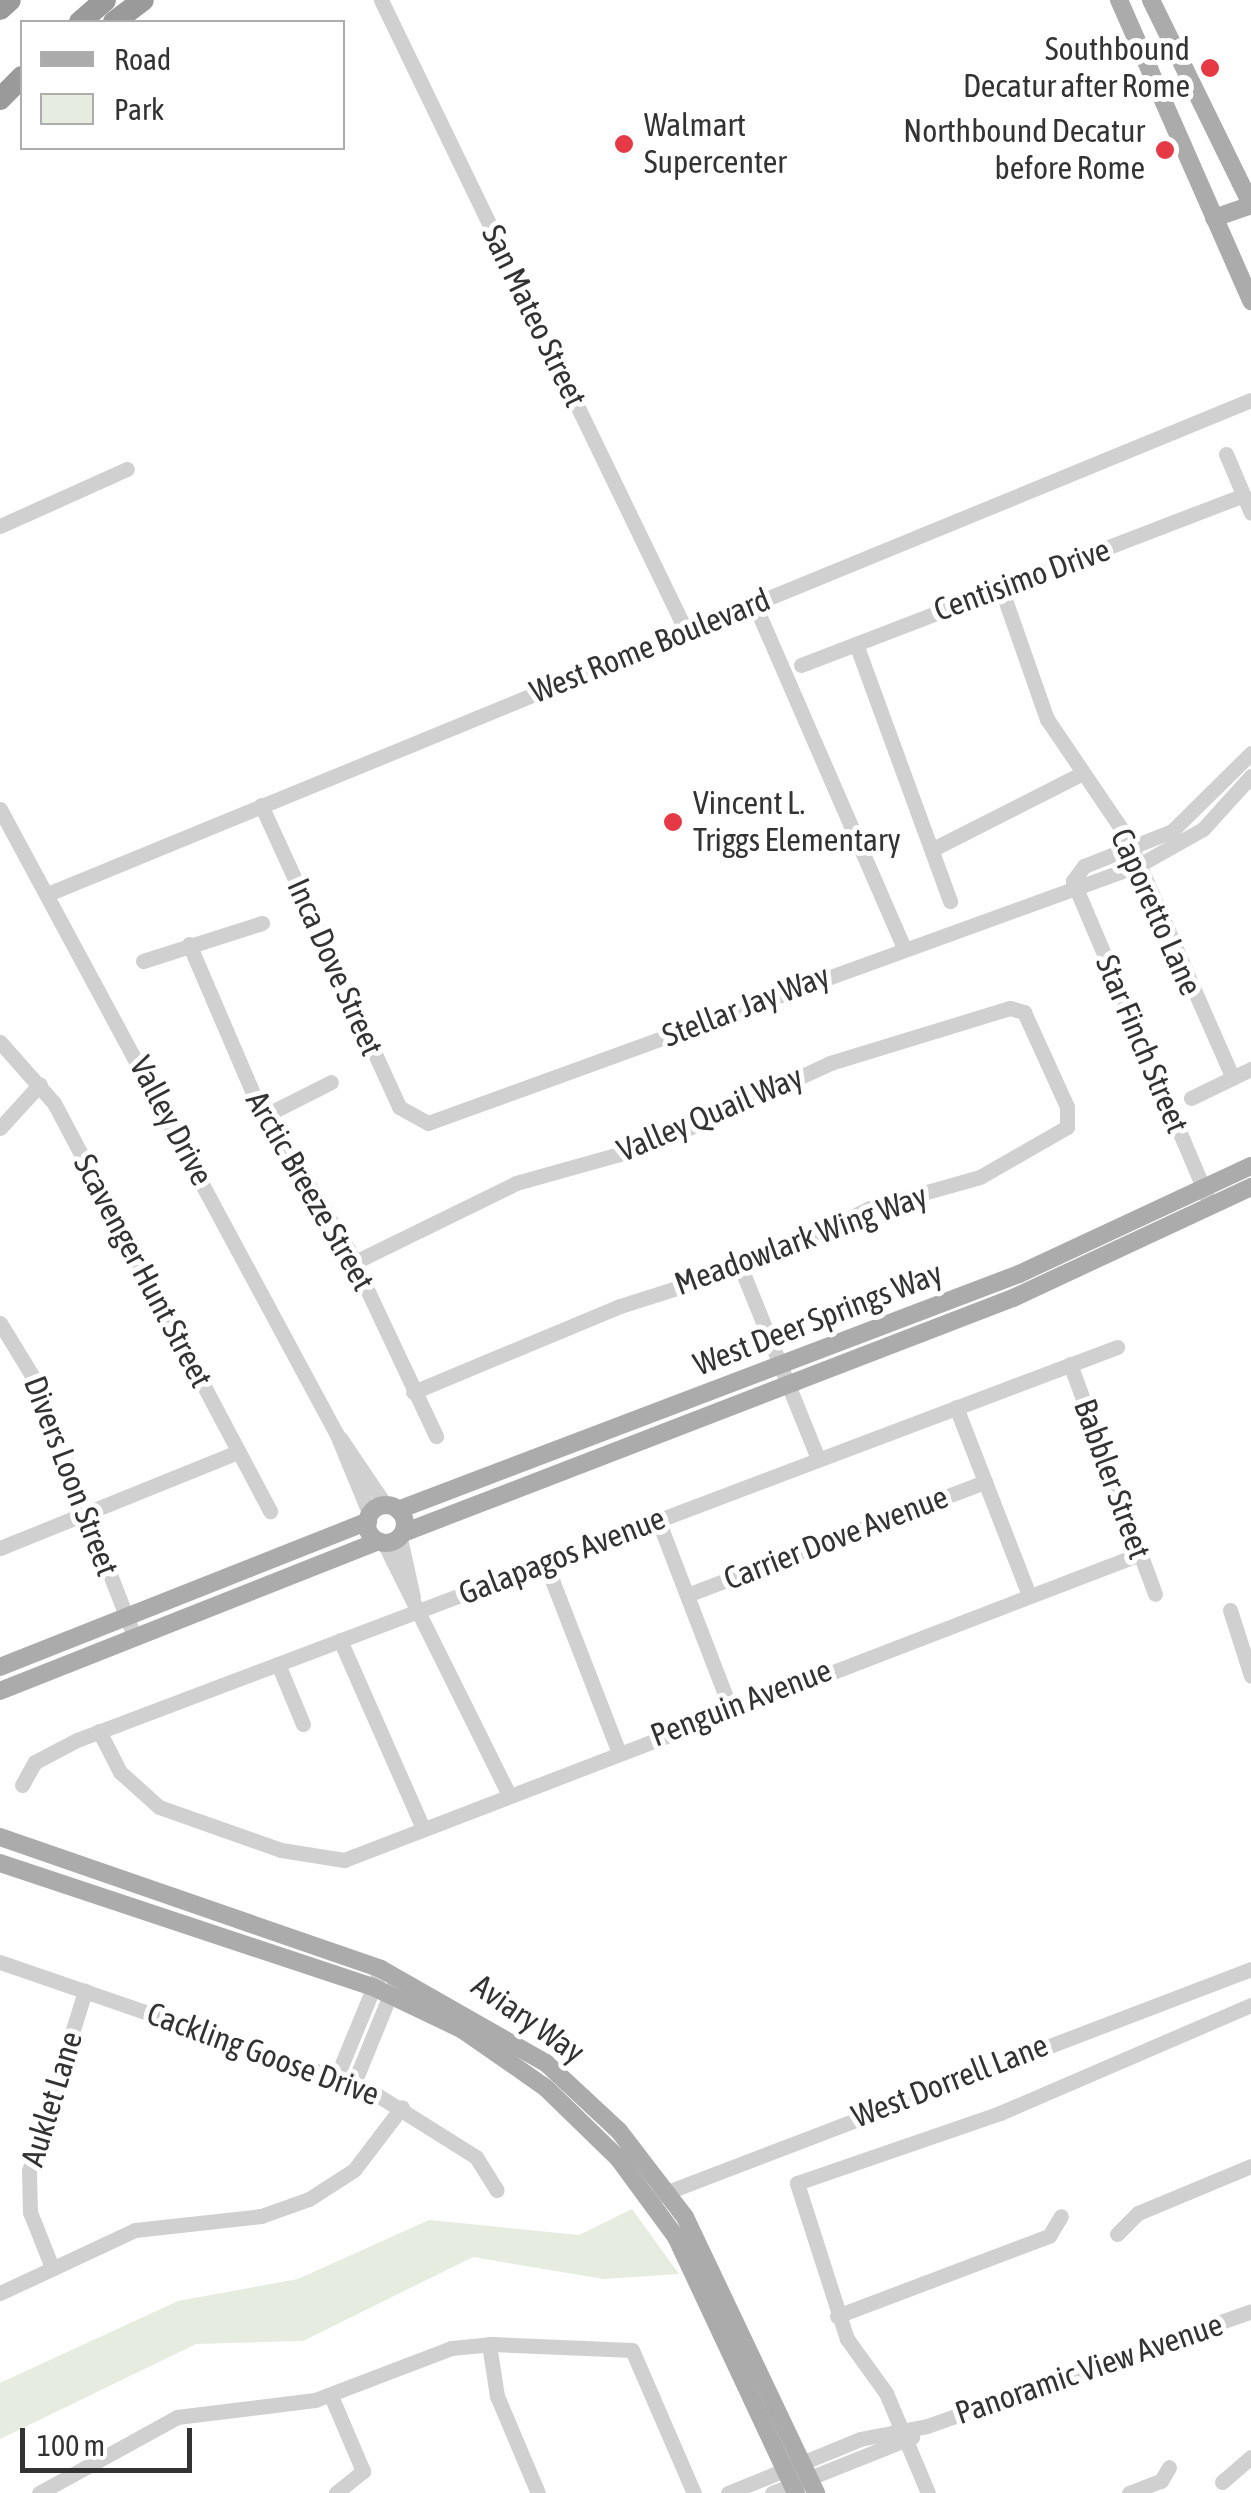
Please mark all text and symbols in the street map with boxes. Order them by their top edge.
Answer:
legend [20,20,345,150]
place label: Southbound Decatur after Rome [963,31,1190,106]
text: Road [114,42,171,76]
marker: Southbound Decatur after Rome [1199,57,1221,79]
text: Park [114,92,164,126]
place label: Walmart Supercenter [644,107,787,182]
place label: Northbound Decatur before Rome [903,113,1145,188]
marker: Walmart Supercenter [613,133,635,155]
marker: Northbound Decatur before Rome [1154,139,1176,161]
street label: San Mateo Street [473,219,595,413]
street label: Centisimo Drive [929,530,1115,630]
street label: West Rome Boulevard [525,580,775,712]
place label: Vincent L. Triggs Elementary [693,785,901,860]
marker: Vincent L. Triggs Elementary [662,811,684,833]
street label: Caporetto Lane [1102,823,1210,1001]
street label: Inca Dove Street [279,873,391,1061]
street label: Star Finch Street [1087,949,1197,1139]
street label: Stellar Jay Way [657,957,835,1055]
street label: Valley Drive [121,1050,221,1192]
street label: Valley Quail Way [612,1058,808,1170]
street label: Arctic Breeze Street [237,1085,383,1297]
street label: Scavenger Hunt Street [66,1148,220,1394]
street label: Meadowlark Wing Way [670,1177,932,1303]
street label: West Deer Springs Way [688,1254,948,1384]
street label: Divers Loon Street [15,1371,127,1581]
street label: Babbler Street [1065,1394,1159,1564]
street label: Carrier Dove Avenue [719,1478,953,1598]
street label: Galapagos Avenue [454,1499,670,1613]
street label: Penguin Avenue [645,1651,837,1755]
street label: Aviary Way [464,1966,592,2072]
street label: Cackling Goose Drive [142,1994,384,2114]
street label: West Dorrell Lane [847,2026,1053,2136]
street label: Auklet Lane [13,2027,91,2171]
street label: Panoramic View Avenue [950,2305,1228,2433]
scale bar [25,2408,198,2470]
text: 100 m [37,2428,105,2462]

